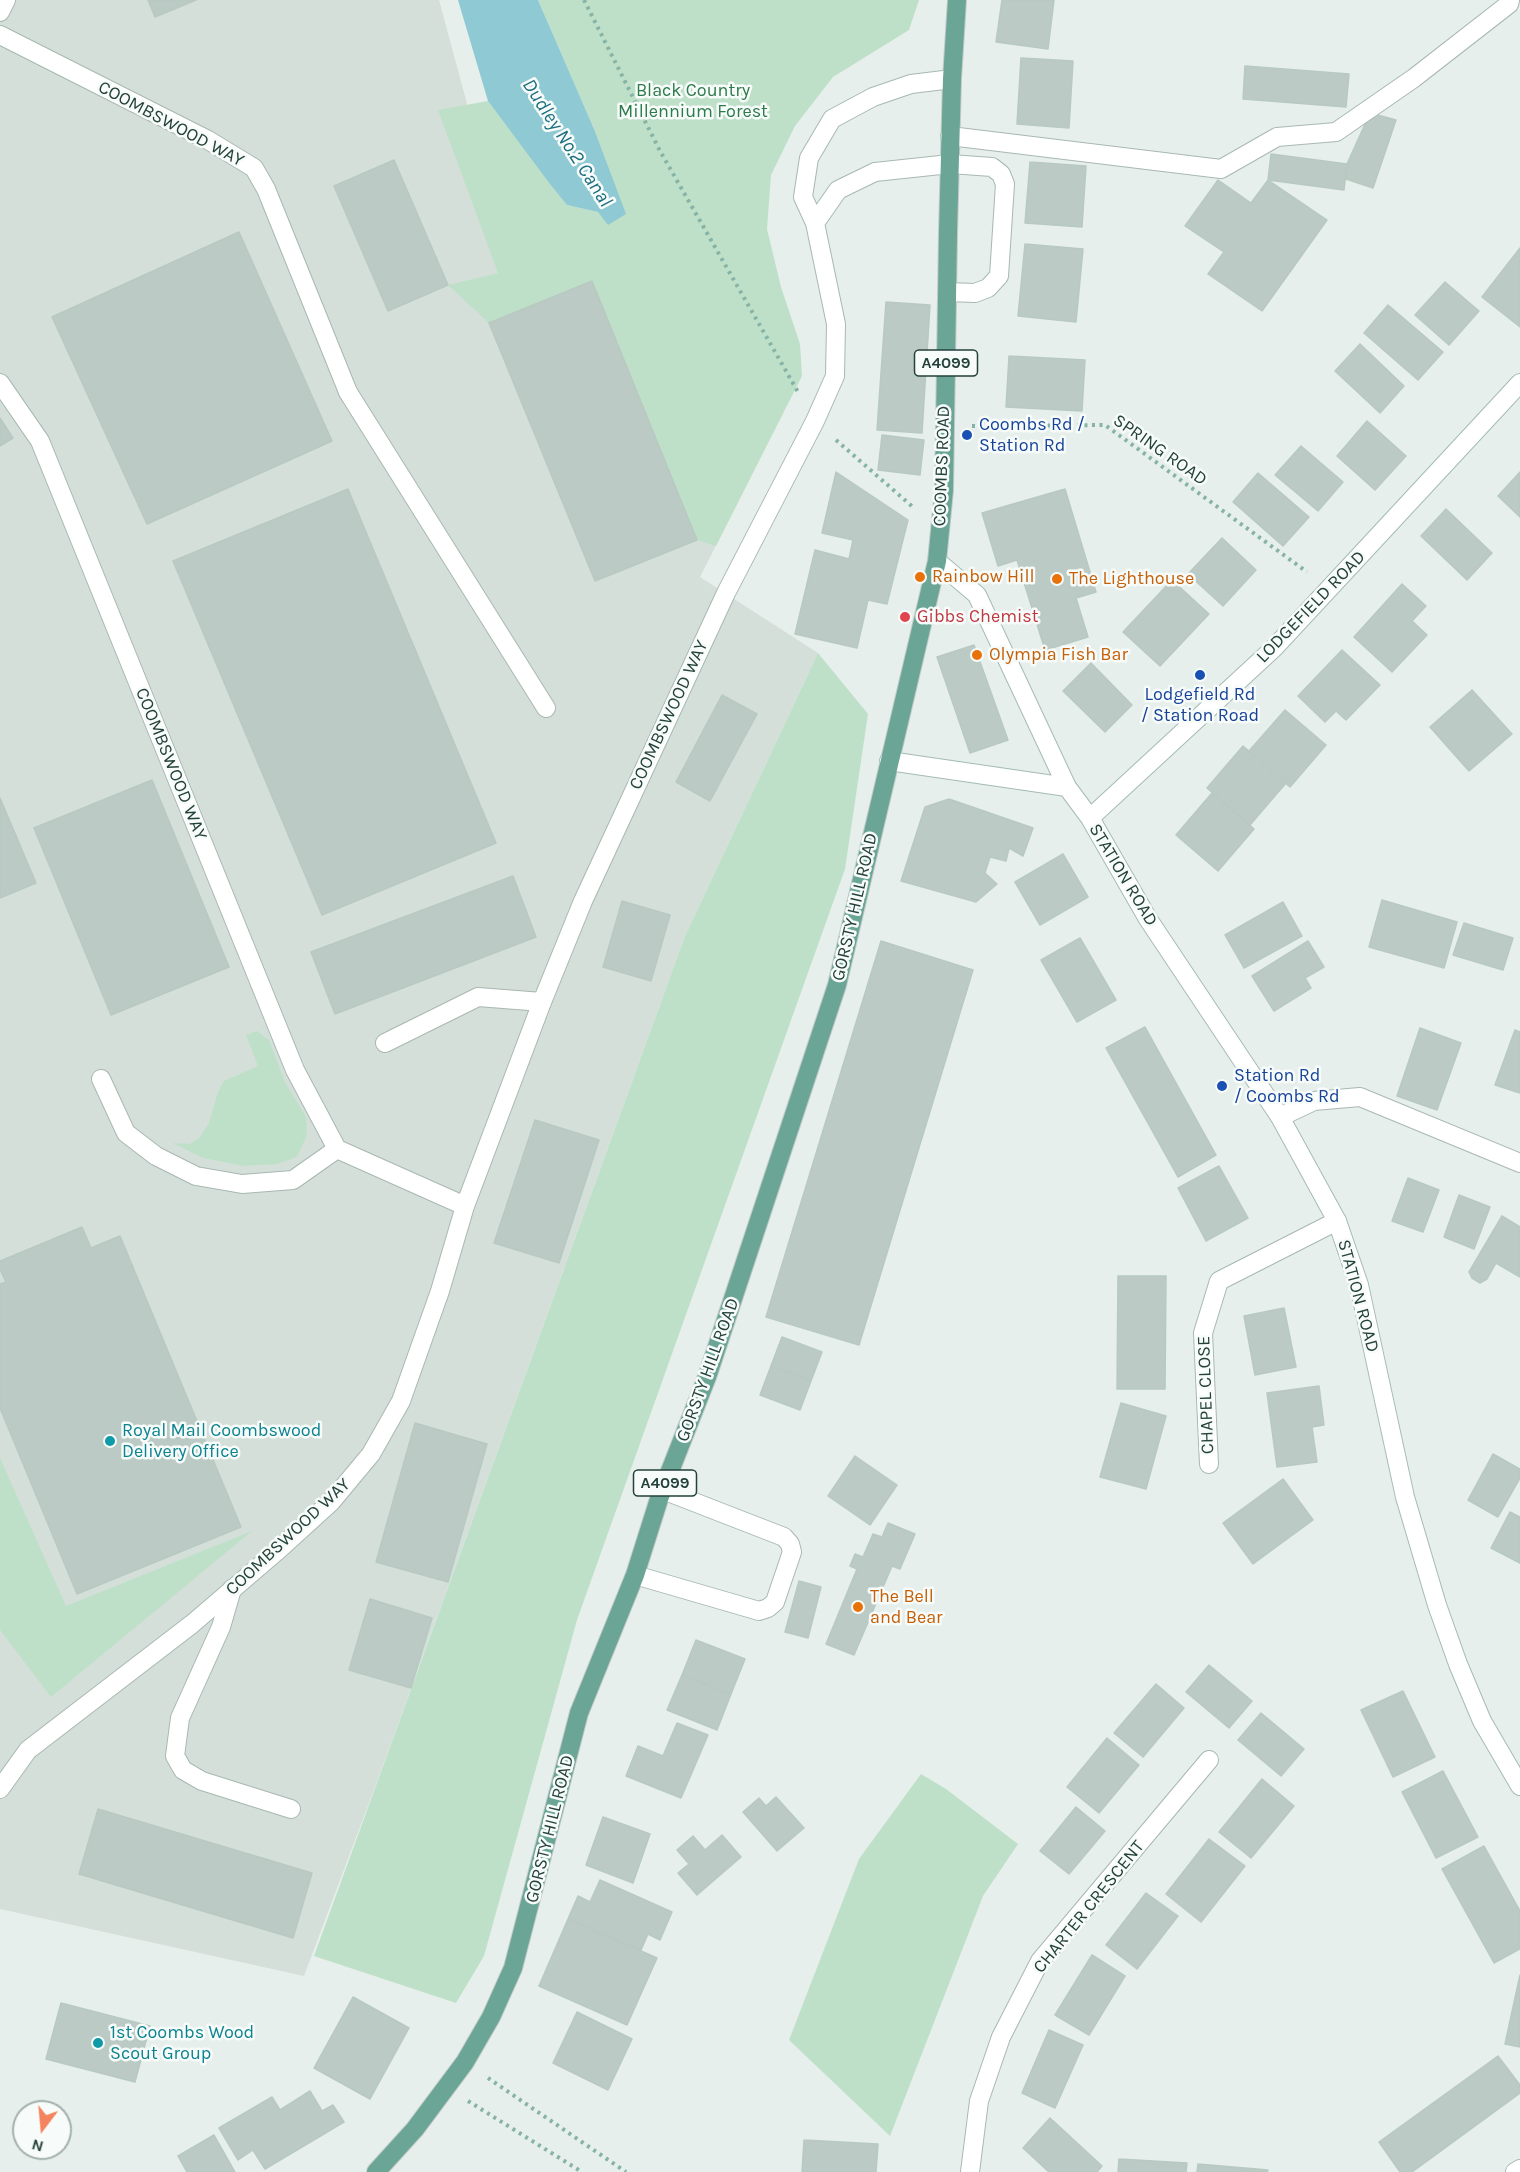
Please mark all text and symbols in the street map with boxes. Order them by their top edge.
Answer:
water label: Dudley No.2 Canal [517,74,617,212]
street label: COOMBSWOOD WAY [94,76,248,172]
park label: Black Country Millennium Forest [618,80,768,122]
road number: A4099 [914,350,978,376]
street label: COOMBS ROAD [929,405,955,527]
street label: SPRING ROAD [1109,410,1211,490]
place label: Coombs Rd / Station Rd [979,414,1085,456]
marker: Coombs Rd / Station Rd [960,428,974,442]
street label: LODGEFIELD ROAD [1252,546,1370,668]
place label: Rainbow Hill [932,566,1034,588]
place label: The Lighthouse [1069,568,1194,590]
marker: Rainbow Hill [913,570,927,584]
marker: The Lighthouse [1050,572,1064,586]
place label: Gibbs Chemist [917,606,1039,628]
marker: Gibbs Chemist [898,610,912,624]
street label: COOMBSWOOD WAY [625,637,713,793]
place label: Olympia Fish Bar [989,644,1128,666]
marker: Olympia Fish Bar [970,648,984,662]
marker: Lodgefield Rd / Station Road [1193,668,1207,682]
place label: Lodgefield Rd / Station Road [1141,684,1259,726]
street label: COOMBSWOOD WAY [131,685,211,843]
street label: STATION ROAD [1084,820,1162,930]
street label: GORSTY HILL ROAD [827,831,883,983]
place label: Station Rd / Coombs Rd [1234,1065,1340,1108]
marker: Station Rd / Coombs Rd [1215,1079,1229,1093]
street label: STATION ROAD [1333,1237,1383,1355]
street label: GORSTY HILL ROAD [672,1295,744,1445]
street label: CHAPEL CLOSE [1193,1336,1219,1454]
place label: Royal Mail Coombswood Delivery Office [122,1420,321,1462]
marker: Royal Mail Coombswood Delivery Office [103,1434,117,1448]
road number: A4099 [634,1470,696,1496]
street label: COOMBSWOOD WAY [221,1474,355,1600]
place label: The Bell and Bear [870,1586,943,1628]
marker: The Bell and Bear [851,1600,865,1614]
street label: GORSTY HILL ROAD [521,1753,579,1905]
street label: CHARTER CRESCENT [1029,1836,1149,1978]
place label: 1st Coombs Wood Scout Group [110,2022,254,2064]
marker: 1st Coombs Wood Scout Group [91,2036,105,2050]
north arrow [12,2100,72,2160]
text: N [29,2135,46,2157]

